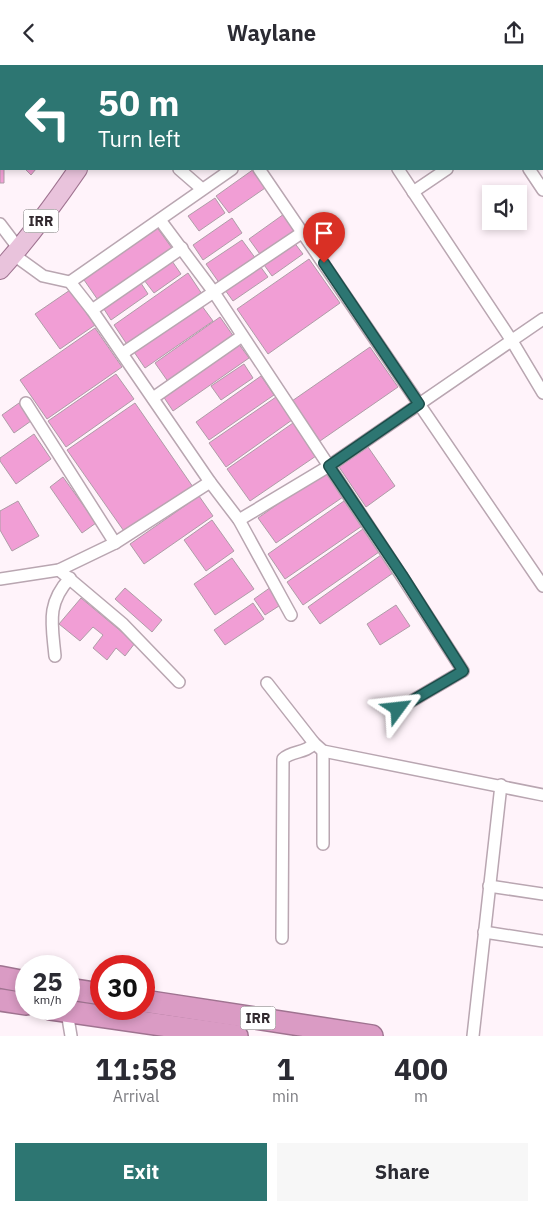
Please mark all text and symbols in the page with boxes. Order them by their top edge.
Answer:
text: Waylane [227,18,316,47]
icon: back [15,19,43,47]
icon: share [500,19,528,47]
text: 50 m [98,80,180,126]
icon: left [15,85,80,150]
text: Turn left [98,124,181,153]
map controls [482,185,527,230]
button: sound [482,185,527,230]
road number: IRR [23,209,58,233]
pin [303,212,345,263]
icon: arrive [310,219,338,247]
position arrow [371,682,423,734]
speed limit sign: 30 [90,955,155,1020]
text: 25 [32,965,63,998]
text: km/h [33,992,62,1007]
road number: IRR [240,1006,276,1029]
text: 11:58 [95,1049,177,1088]
text: 1 [276,1049,294,1088]
text: 400 [394,1049,448,1088]
text: Arrival [113,1086,159,1106]
text: min [272,1086,299,1106]
text: m [414,1086,428,1106]
button: Exit [15,1143,267,1201]
button: Share [277,1143,528,1201]

